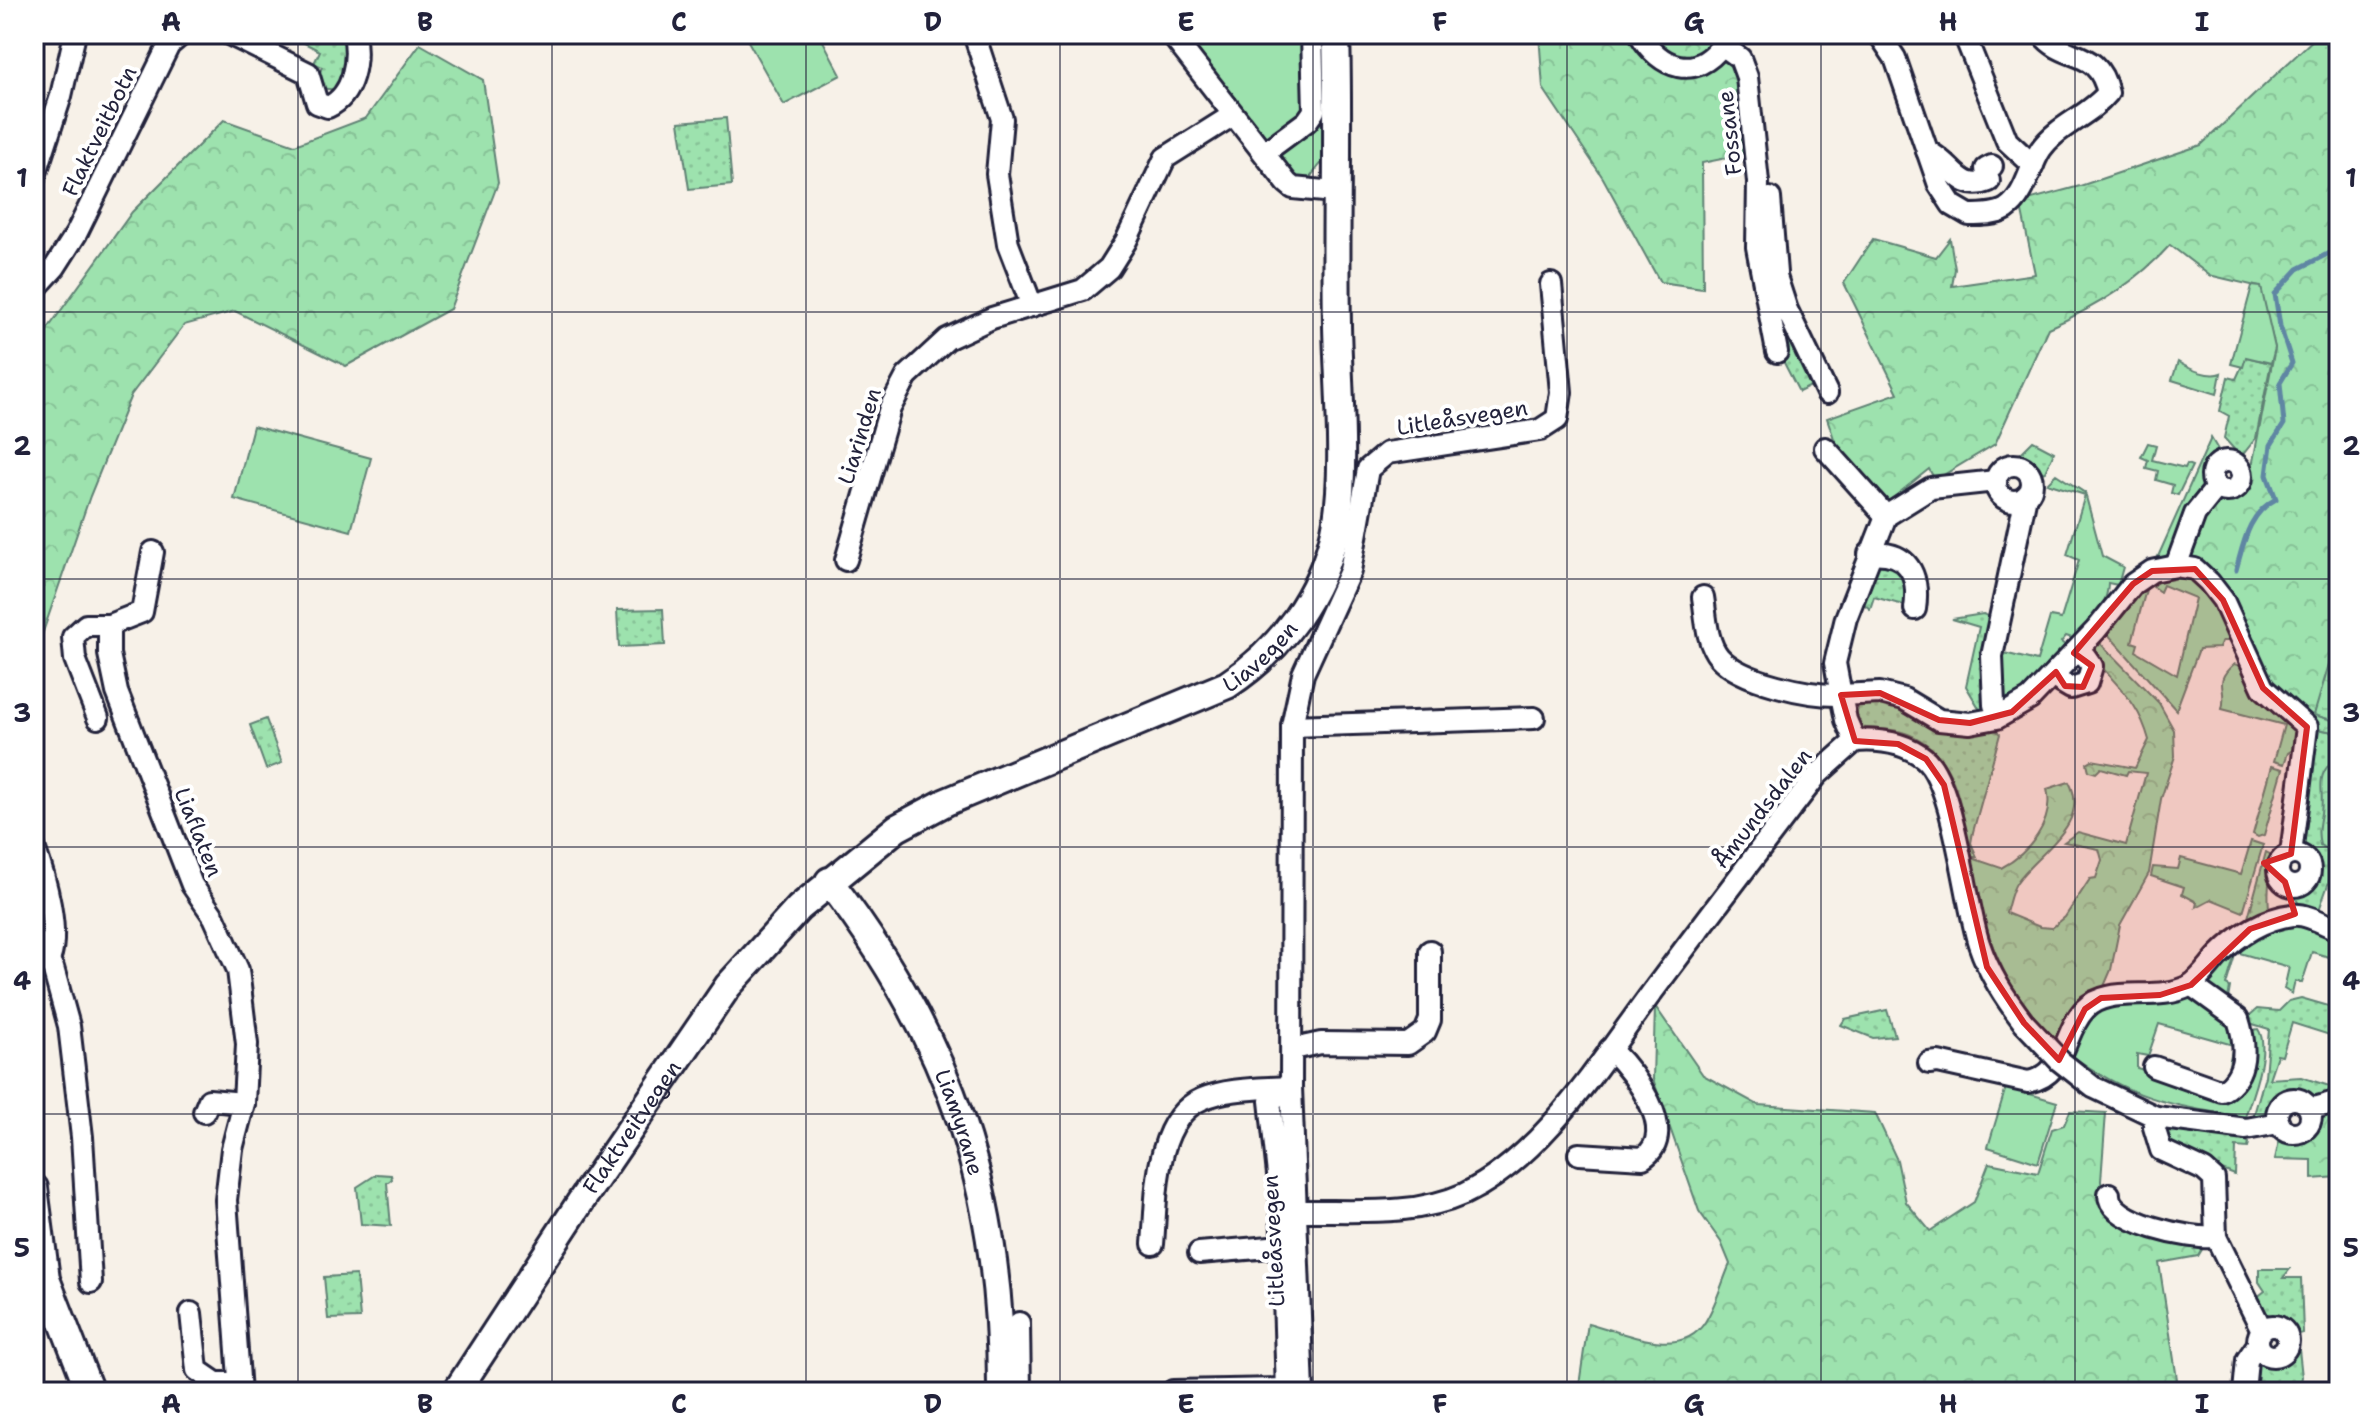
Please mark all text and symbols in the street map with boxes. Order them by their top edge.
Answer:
text: A [161,4,181,39]
text: B [417,4,433,39]
text: C [671,4,687,39]
text: D [924,4,942,39]
text: E [1177,4,1195,39]
text: F [1432,4,1448,39]
text: G [1684,4,1705,39]
text: H [1939,4,1957,39]
text: I [2195,4,2209,39]
street label: Flaktveitbotn [55,61,144,201]
street label: Fossane [1711,89,1748,177]
text: 1 [16,160,28,195]
text: 1 [2345,160,2357,195]
street label: Liarinden [831,384,888,488]
street label: Litleåsvegen [1394,393,1530,442]
text: 2 [13,428,31,463]
text: 2 [2342,428,2360,463]
street label: Liavegen [1217,615,1304,699]
text: 3 [13,695,31,730]
text: 3 [2342,695,2360,730]
street label: Åmundsdalen [1706,742,1818,874]
street label: Liaflaten [168,783,230,881]
text: 4 [13,963,31,998]
text: 4 [2342,963,2360,998]
street label: Flaktveitvegen [576,1055,688,1200]
street label: Liamyrane [928,1065,990,1179]
street label: Litleåsvegen [1256,1174,1291,1308]
text: 5 [14,1230,30,1265]
text: 5 [2343,1230,2359,1265]
text: A [161,1386,181,1421]
text: B [417,1386,433,1421]
text: C [671,1386,687,1421]
text: D [924,1386,942,1421]
text: E [1177,1386,1195,1421]
text: F [1432,1386,1448,1421]
text: G [1684,1386,1705,1421]
text: H [1939,1386,1957,1421]
text: I [2195,1386,2209,1421]

